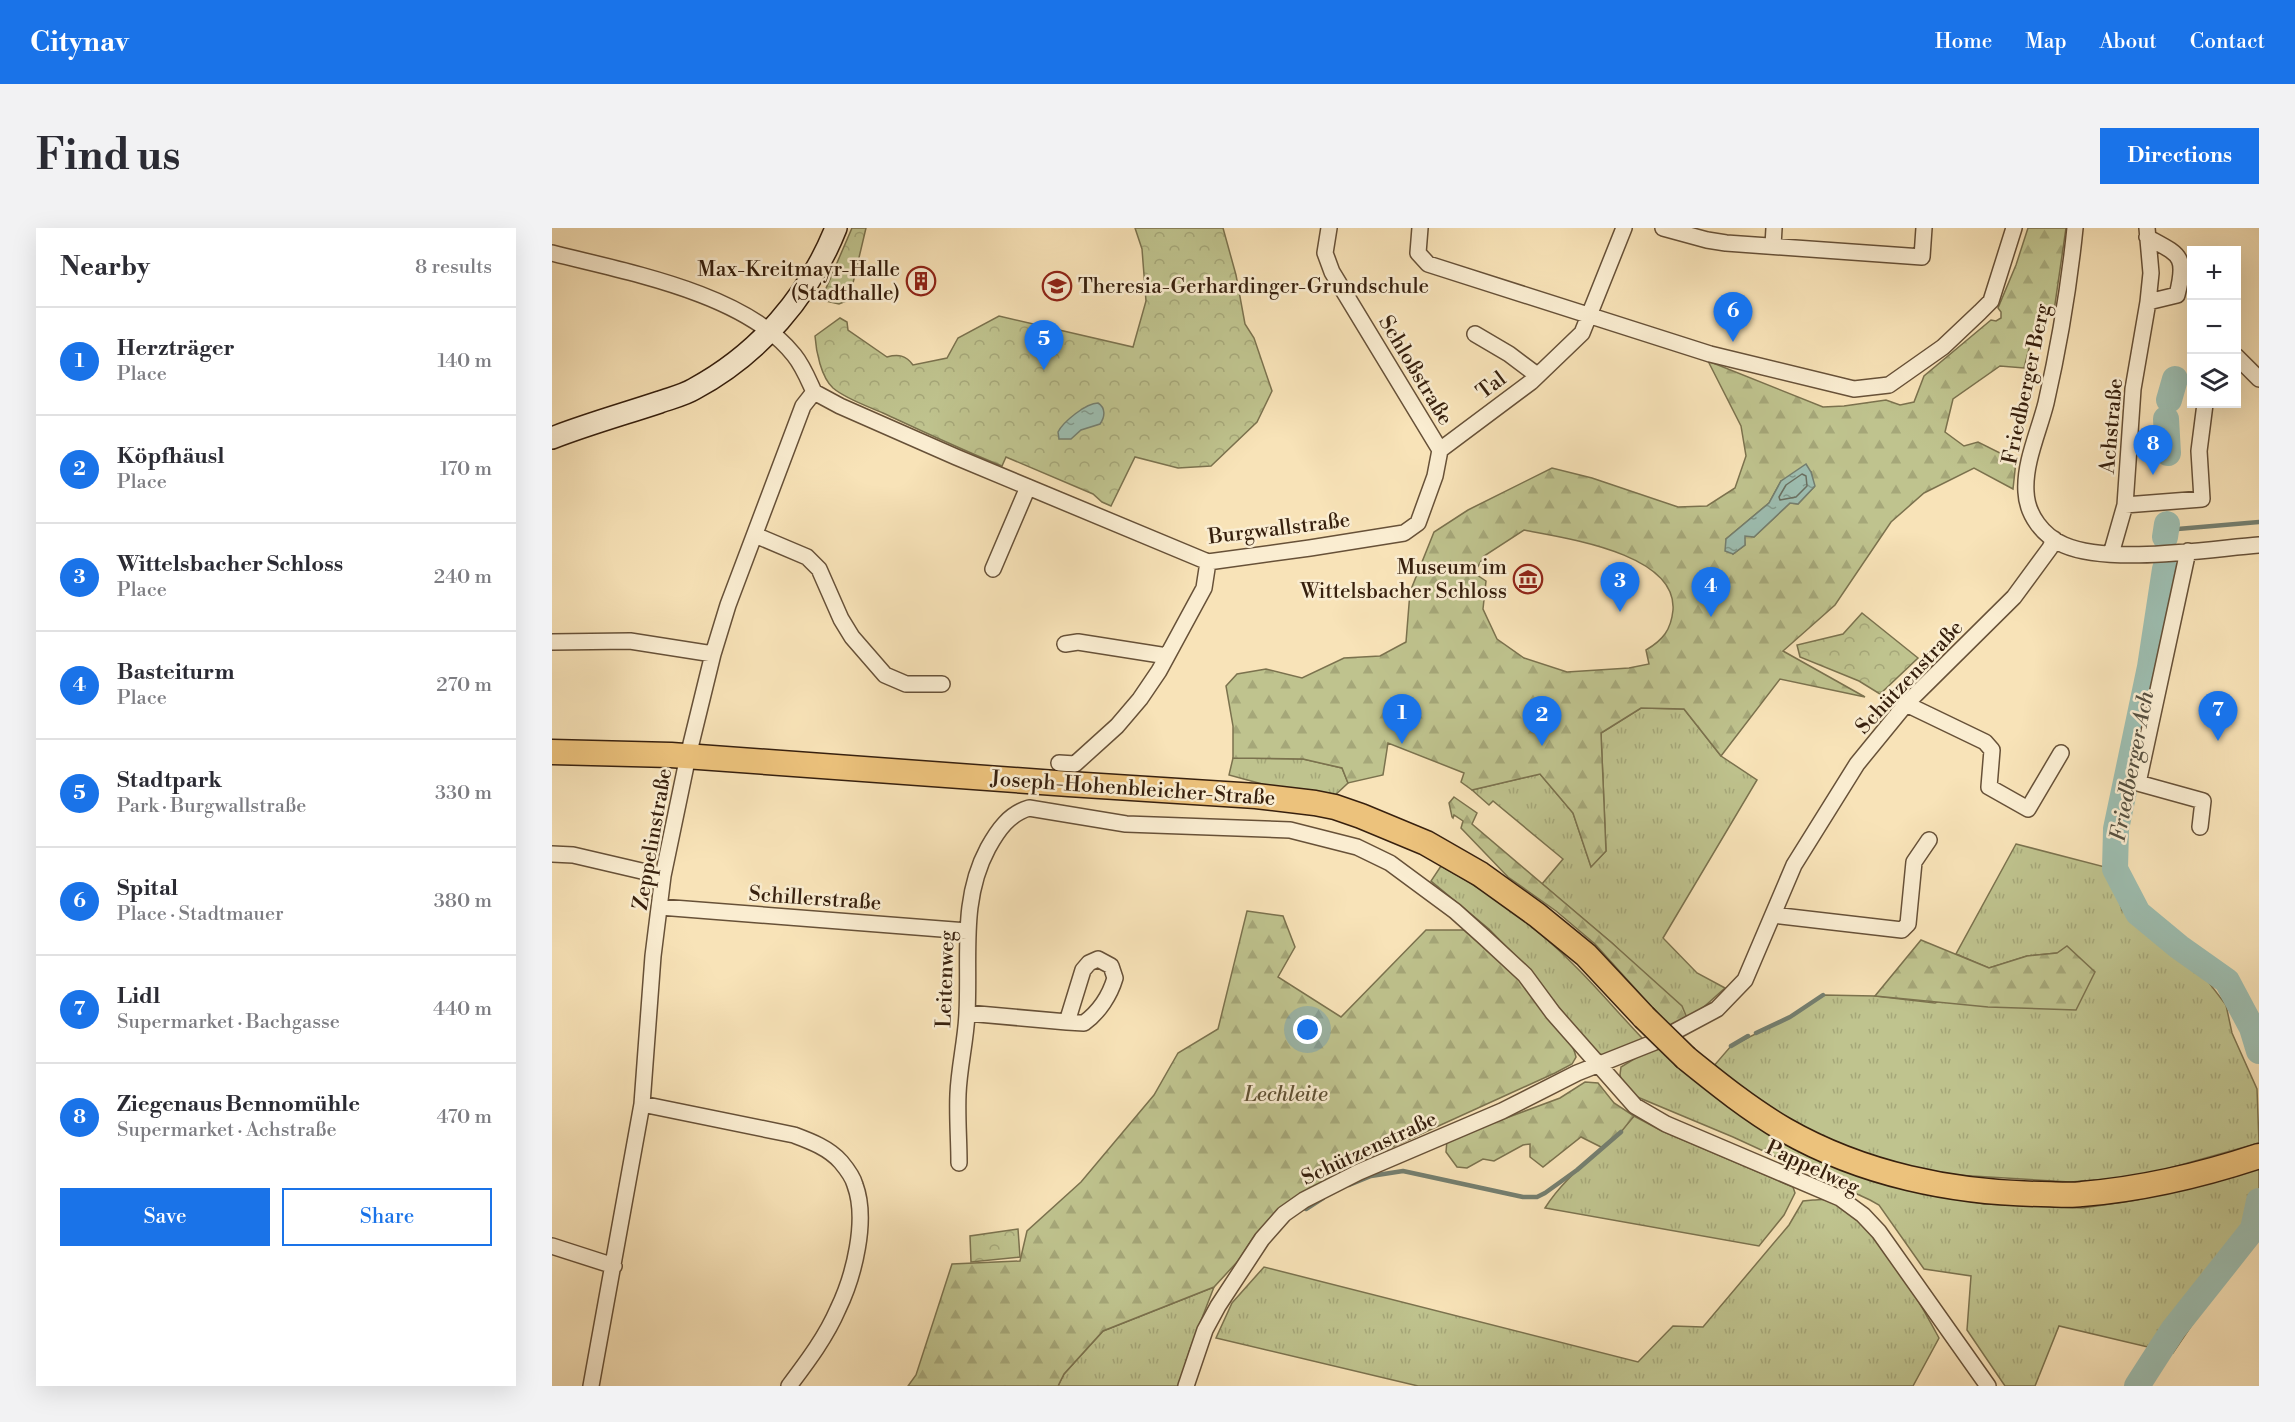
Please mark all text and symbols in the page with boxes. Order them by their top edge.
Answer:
text: Citynav [30,25,129,60]
text: Home [1935,29,1992,55]
text: Map [2025,29,2067,55]
text: About [2100,29,2157,55]
text: Contact [2190,29,2265,55]
button: Directions [2100,128,2259,184]
text: Find us [36,130,180,183]
map controls [2187,246,2241,408]
button: + [2187,246,2241,300]
text: Nearby [60,251,150,283]
text: 8 results [415,255,492,280]
place label: Max-Kreitmayr-Halle (Stadthalle) [697,257,900,307]
building icon: Max-Kreitmayr-Halle (Stadthalle) [905,265,937,297]
school or university icon: Theresia-Gerhardinger-Grundschule [1041,270,1073,302]
place label: Theresia-Gerhardinger-Grundschule [1078,274,1429,300]
pin: 6 [1714,292,1752,342]
button: − [2187,300,2241,354]
street label: Friedberger Berg [1997,301,2057,467]
street label: Schloßstraße [1372,311,1458,430]
pin: 5 [1024,320,1064,370]
text: Herzträger [117,335,235,362]
text: 1 [75,349,84,374]
text: 140 m [437,349,492,374]
button: layers [2187,354,2241,408]
text: Place [117,362,167,387]
street label: Tal [1472,366,1512,405]
street label: Achstraße [2095,377,2129,476]
pin: 8 [2134,426,2172,475]
text: Köpfhäusl [117,443,225,470]
text: 2 [73,457,86,482]
text: 170 m [440,457,492,482]
text: Place [117,470,167,495]
street label: Burgwallstraße [1206,507,1352,551]
text: Wittelsbacher Schloss [117,551,343,578]
place label: Museum im Wittelsbacher Schloss [1299,555,1507,605]
pin: 3 [1600,562,1640,612]
museum icon: Museum im Wittelsbacher Schloss [1512,563,1544,595]
text: 3 [73,565,86,590]
text: 240 m [434,565,492,590]
pin: 4 [1692,568,1730,617]
text: Place [117,578,167,603]
street label: Schützenstraße [1850,615,1969,740]
text: Basteiturm [117,659,235,686]
text: 4 [73,673,86,698]
text: 270 m [436,673,492,698]
text: Place [117,686,167,711]
water label: Friedberger Ach [2105,688,2160,844]
pin: 7 [2198,692,2238,741]
pin: 1 [1382,694,1422,744]
pin: 2 [1522,696,1562,746]
street label: Zeppelinstraße [628,766,678,912]
street label: Joseph-Hohenbleicher-Straße [989,766,1276,812]
text: Stadtpark [117,767,222,794]
text: 5 [73,781,86,806]
text: 330 m [435,781,492,806]
text: Park · Burgwallstraße [117,794,306,819]
text: Spital [117,875,178,902]
street label: Schillerstraße [748,881,882,917]
text: 6 [73,889,86,914]
text: 380 m [434,889,492,914]
text: Place · Stadtmauer [117,902,284,927]
street label: Leitenweg [931,930,961,1028]
text: Lidl [117,983,160,1010]
text: 7 [74,997,85,1022]
text: 440 m [433,997,492,1022]
text: Supermarket · Bachgasse [117,1010,340,1035]
your location [1293,1015,1322,1044]
park label: Lechleite [1243,1082,1328,1108]
text: Ziegenaus Bennomühle [117,1091,360,1118]
text: 8 [73,1105,86,1130]
text: 470 m [436,1105,492,1130]
street label: Schützenstraße [1298,1106,1441,1192]
text: Supermarket · Achstraße [117,1118,337,1143]
street label: Pappelweg [1761,1135,1864,1201]
button: Save [60,1188,270,1246]
button: Share [282,1188,492,1246]

